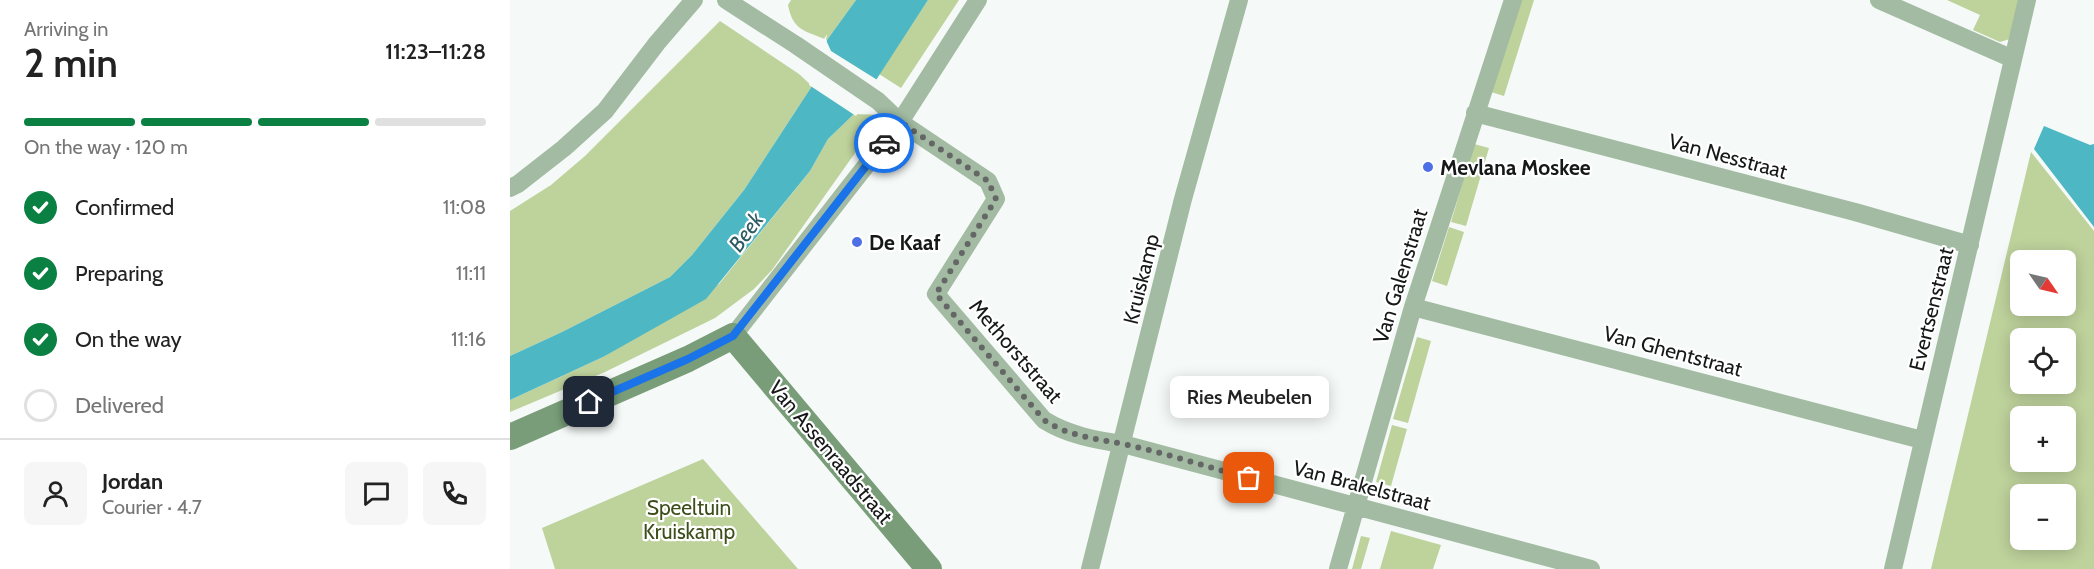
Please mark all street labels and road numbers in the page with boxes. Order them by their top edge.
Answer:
street label: Van Nesstraat [1666,128,1790,184]
street label: Van Galenstraat [1368,206,1432,346]
street label: Kruiskamp [1118,231,1164,327]
street label: Evertsenstraat [1904,245,1958,373]
street label: Methorststraat [964,294,1068,408]
street label: Van Ghentstraat [1601,320,1745,382]
street label: Van Assenraadstraat [764,375,898,529]
street label: Van Brakelstraat [1290,455,1434,515]

